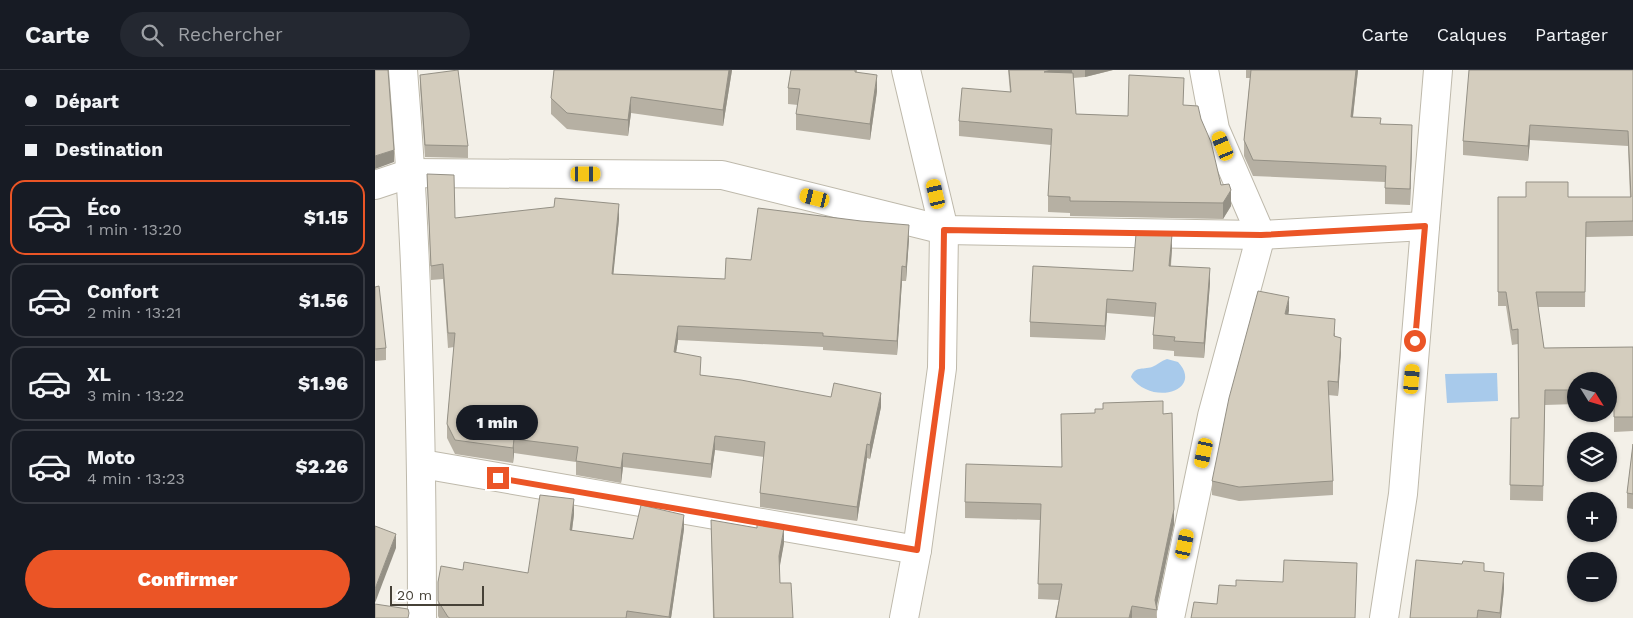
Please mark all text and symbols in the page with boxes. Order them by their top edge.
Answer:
search box [120,12,470,57]
text: Carte [25,21,90,49]
icon: search [138,21,166,49]
text: Rechercher [178,23,283,46]
text: Carte [1361,24,1409,45]
text: Calques [1437,24,1507,45]
text: Partager [1535,24,1608,45]
text: Départ [55,90,119,113]
car [1210,129,1235,163]
text: Destination [55,138,163,161]
car [571,167,601,182]
car [925,178,946,210]
car [798,187,831,209]
icon: car [27,195,72,240]
text: Éco [87,197,121,220]
text: $1.15 [304,206,348,229]
text: 1 min · 13:20 [87,220,182,239]
icon: car [27,278,72,323]
text: Confort [87,280,158,303]
text: $1.56 [299,289,348,312]
text: 2 min · 13:21 [87,303,181,322]
route start [1404,330,1426,352]
icon: car [27,361,72,406]
text: XL [87,363,111,386]
car [1403,363,1420,395]
text: $1.96 [298,372,348,395]
north arrow [1567,372,1617,422]
map controls [1567,372,1617,602]
text: 3 min · 13:22 [87,386,184,405]
callout: 1 min [457,406,539,440]
text: 1 min [476,413,518,432]
button: layers [1567,432,1617,482]
car [1193,437,1214,469]
icon: car [27,444,72,489]
text: Moto [87,446,135,469]
text: $2.26 [295,455,348,478]
route end [487,467,509,489]
text: 4 min · 13:23 [87,469,185,488]
button: + [1567,492,1617,542]
car [1174,528,1195,560]
button: Confirmer [25,550,350,608]
button: − [1567,552,1617,602]
scale bar [390,583,484,606]
text: 20 m [397,587,432,603]

